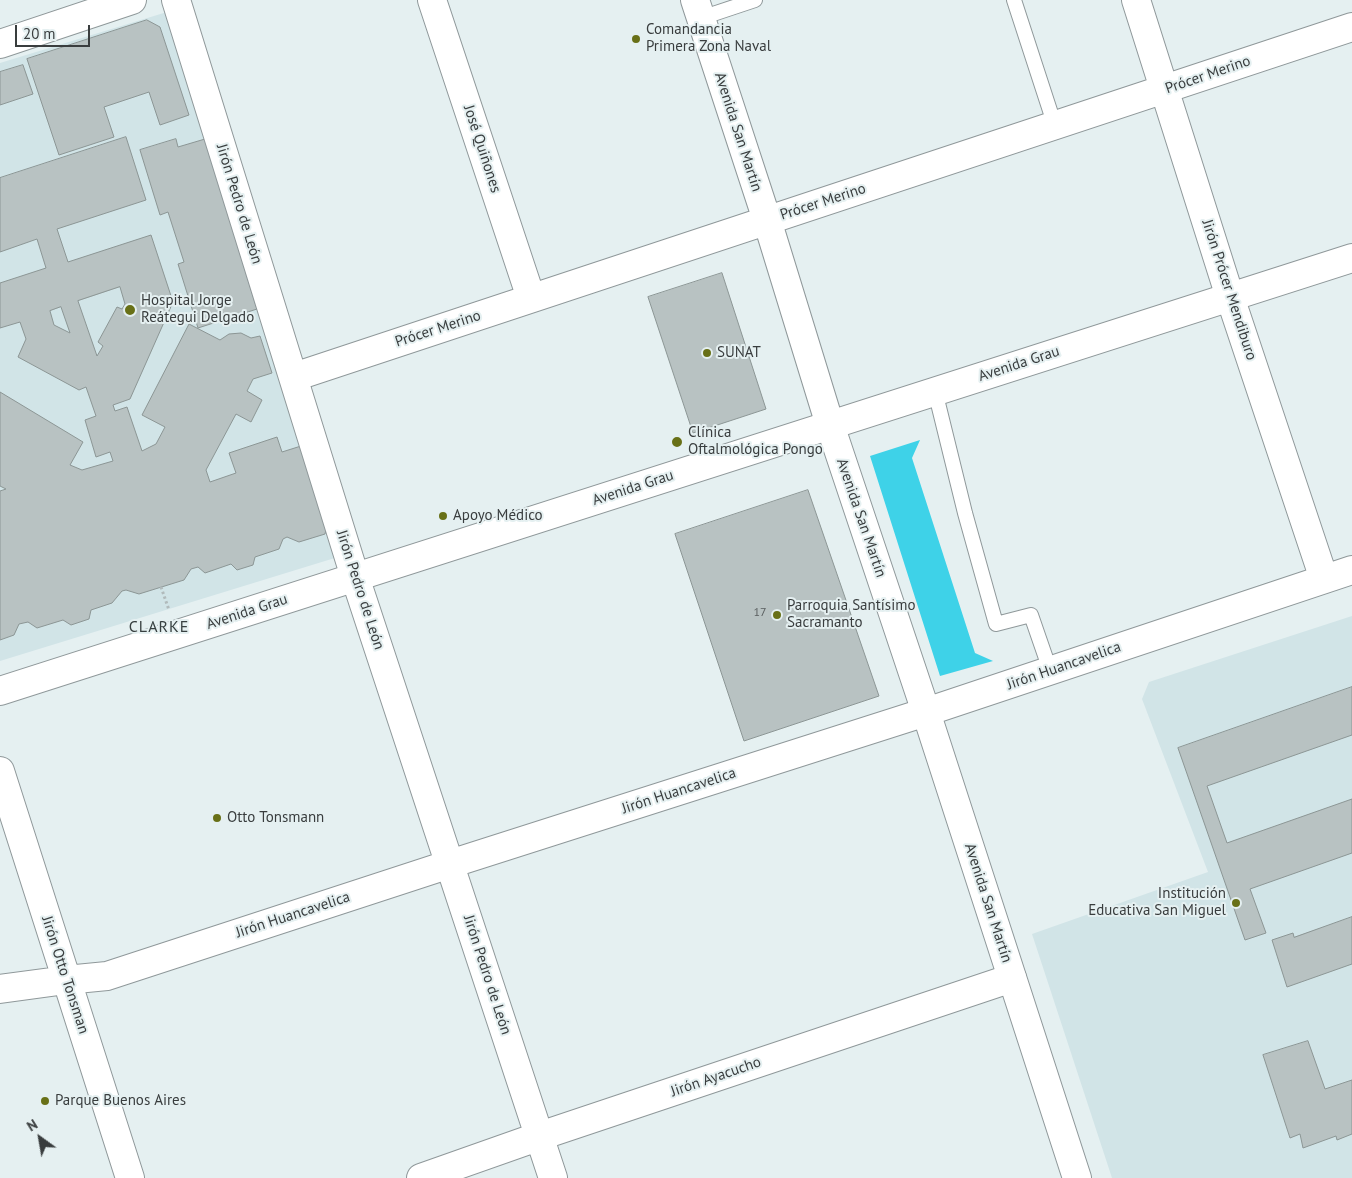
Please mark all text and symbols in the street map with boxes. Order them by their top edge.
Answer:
scale bar [18,15,92,47]
place label: Comandancia Primera Zona Naval [646,21,771,56]
text: 20 m [23,24,56,43]
marker: Comandancia Primera Zona Naval [630,33,642,45]
street label: Prócer Merino [1163,52,1253,98]
street label: Avenida San Martín [710,70,766,194]
street label: José Quiñones [459,103,505,195]
street label: Jirón Pedro de León [212,142,266,266]
street label: Prócer Merino [778,180,868,224]
street label: Jirón Prócer Mendiburo [1198,217,1260,363]
place label: Hospital Jorge Reátegui Delgado [141,292,254,327]
marker: Hospital Jorge Reátegui Delgado [123,303,137,317]
street label: Prócer Merino [393,307,483,351]
street label: Avenida Grau [976,342,1062,386]
place label: SUNAT [717,344,761,362]
marker: SUNAT [701,347,713,359]
place label: Clínica Oftalmológica Pongo [688,424,823,459]
marker: Clínica Oftalmológica Pongo [670,435,684,449]
street label: Avenida San Martín [832,456,890,580]
street label: Avenida Grau [590,466,676,510]
place label: Apoyo Médico [453,507,543,525]
marker: Apoyo Médico [437,510,449,522]
street label: Jirón Pedro de León [332,528,388,652]
street label: Avenida Grau [204,590,290,634]
place label: Parroquia Santísimo Sacramanto [787,597,915,632]
house number: 17 [753,606,767,620]
marker: Parroquia Santísimo Sacramanto [771,609,783,621]
district label: CLARKE [128,617,190,637]
street label: Jirón Huancavelica [1005,638,1123,694]
street label: Jirón Huancavelica [620,764,738,818]
place label: Otto Tonsmann [227,809,324,827]
marker: Otto Tonsmann [211,812,223,824]
street label: Avenida San Martín [960,841,1016,965]
place label: Institución Educativa San Miguel [1088,885,1226,920]
street label: Jirón Huancavelica [234,888,352,942]
marker: Institución Educativa San Miguel [1230,897,1242,909]
street label: Jirón Pedro de León [459,913,515,1037]
street label: Jirón Otto Tonsman [37,914,93,1036]
street label: Jirón Ayacucho [669,1053,763,1101]
place label: Parque Buenos Aires [55,1092,186,1110]
marker: Parque Buenos Aires [39,1095,51,1107]
north arrow [15,1113,65,1163]
text: N [23,1115,41,1135]

